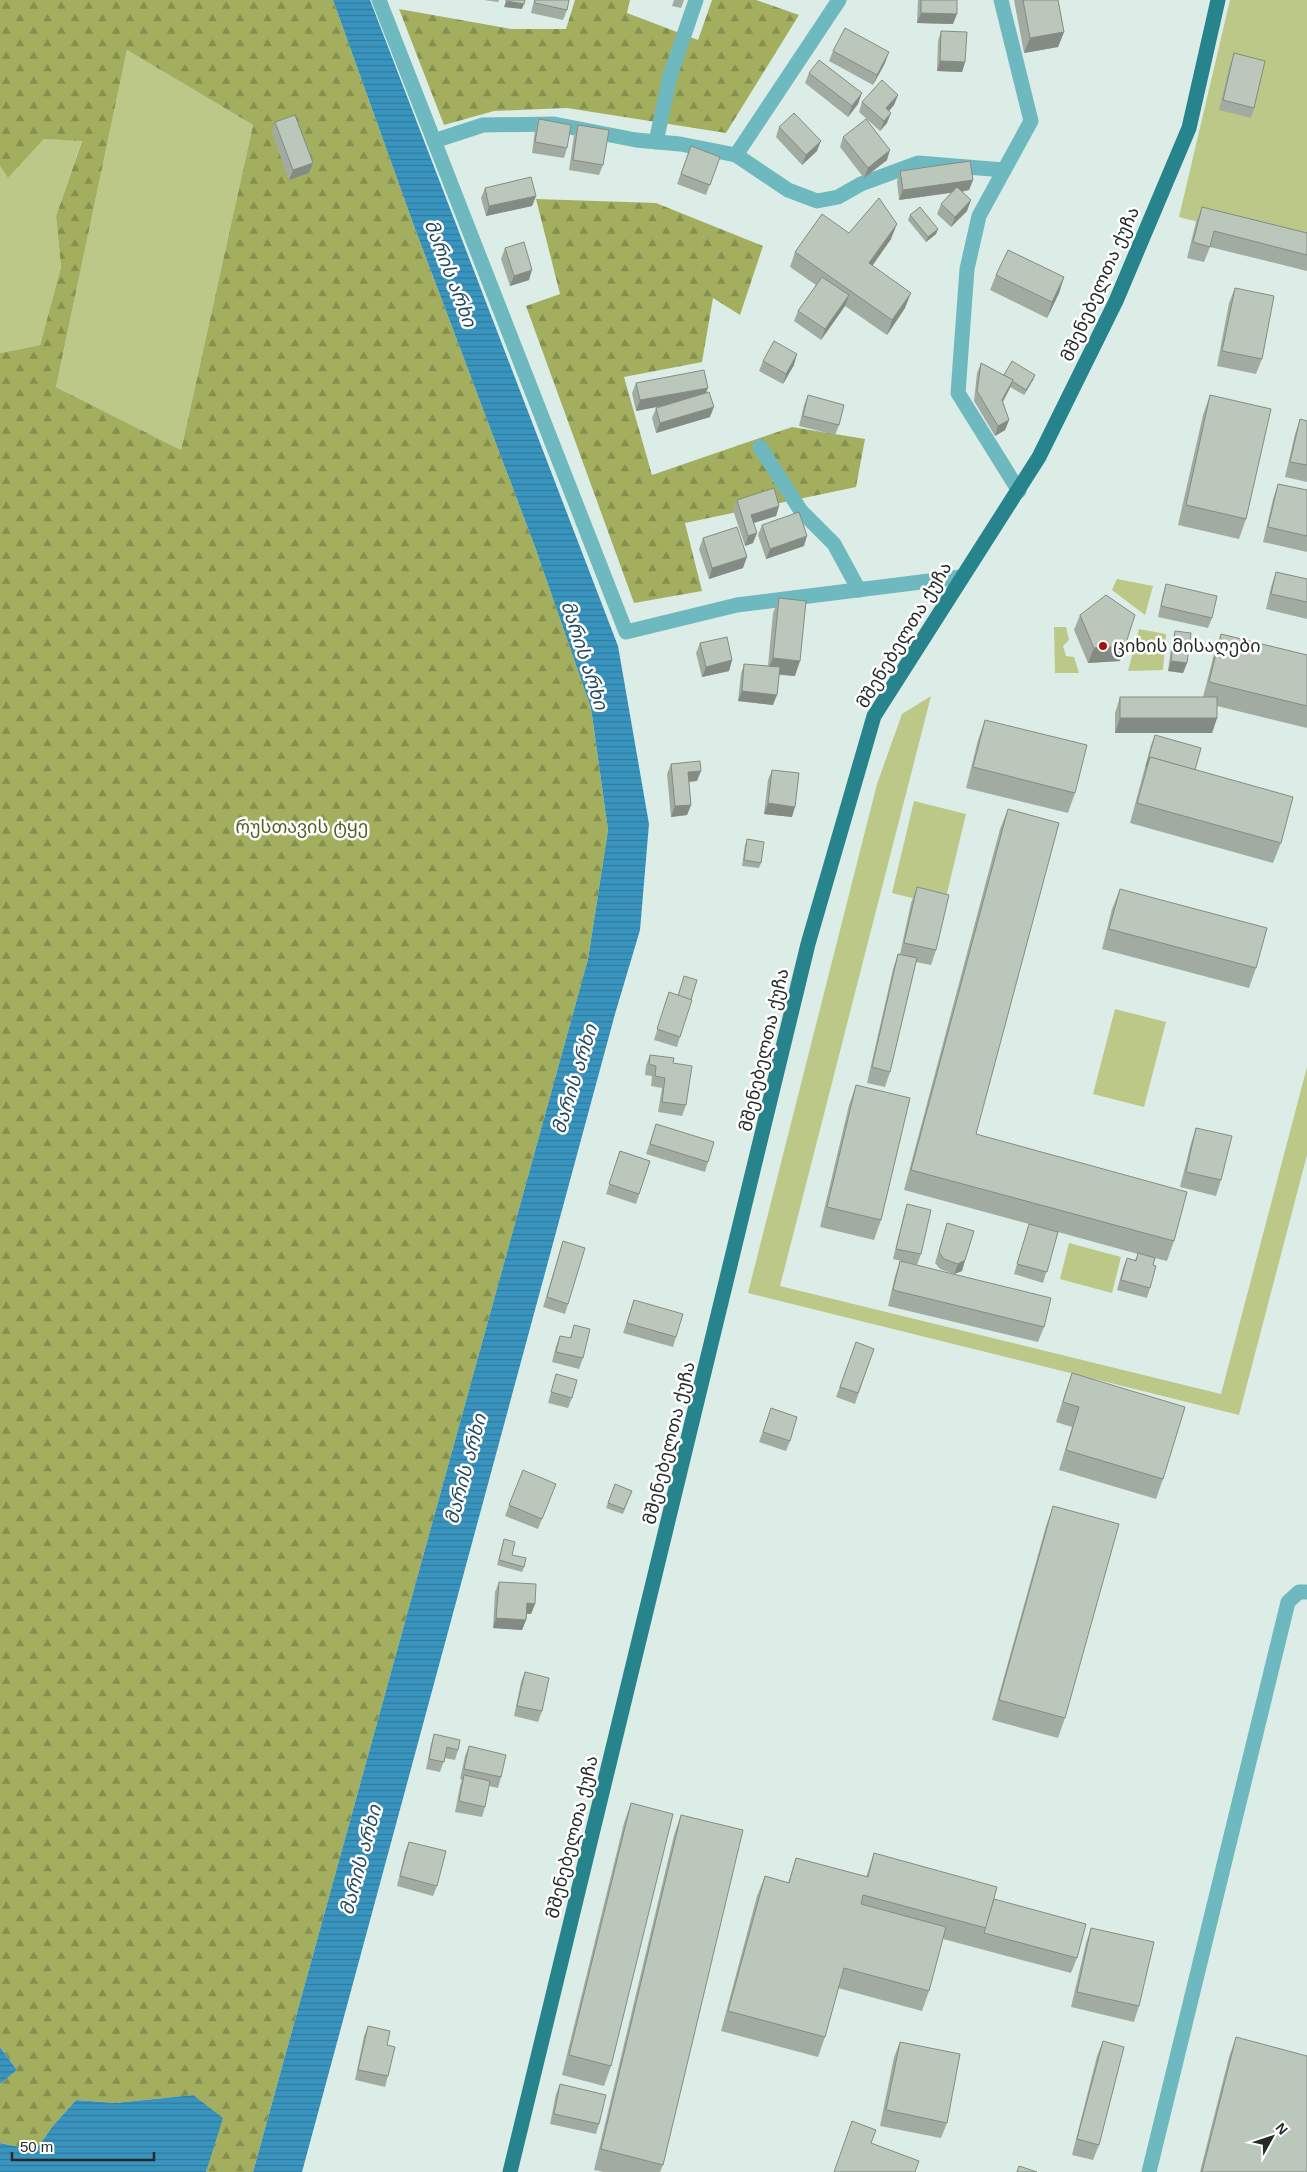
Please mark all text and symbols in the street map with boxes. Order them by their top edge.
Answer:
street label: მშენებელთა ქუჩა [1057,204,1144,365]
water label: მარის არხი [420,217,481,331]
street label: მშენებელთა ქუჩა [852,558,956,712]
water label: მარის არხი [557,598,612,713]
place label: ციხის მისაღები [1113,636,1260,657]
marker: ციხის მისაღები [1097,640,1109,652]
park label: რუსთავის ტყე [236,817,368,838]
street label: მშენებელთა ქუჩა [735,966,793,1134]
water label: მარის არხი [548,1021,601,1136]
street label: მშენებელთა ქუჩა [639,1360,700,1527]
water label: მარის არხი [441,1411,491,1526]
street label: მშენებელთა ქუჩა [542,1754,603,1921]
water label: მარის არხი [336,1802,386,1917]
north arrow [1247,2112,1297,2162]
text: N [1273,2120,1291,2138]
scale bar [12,2130,155,2162]
text: 50 m [20,2138,53,2155]

